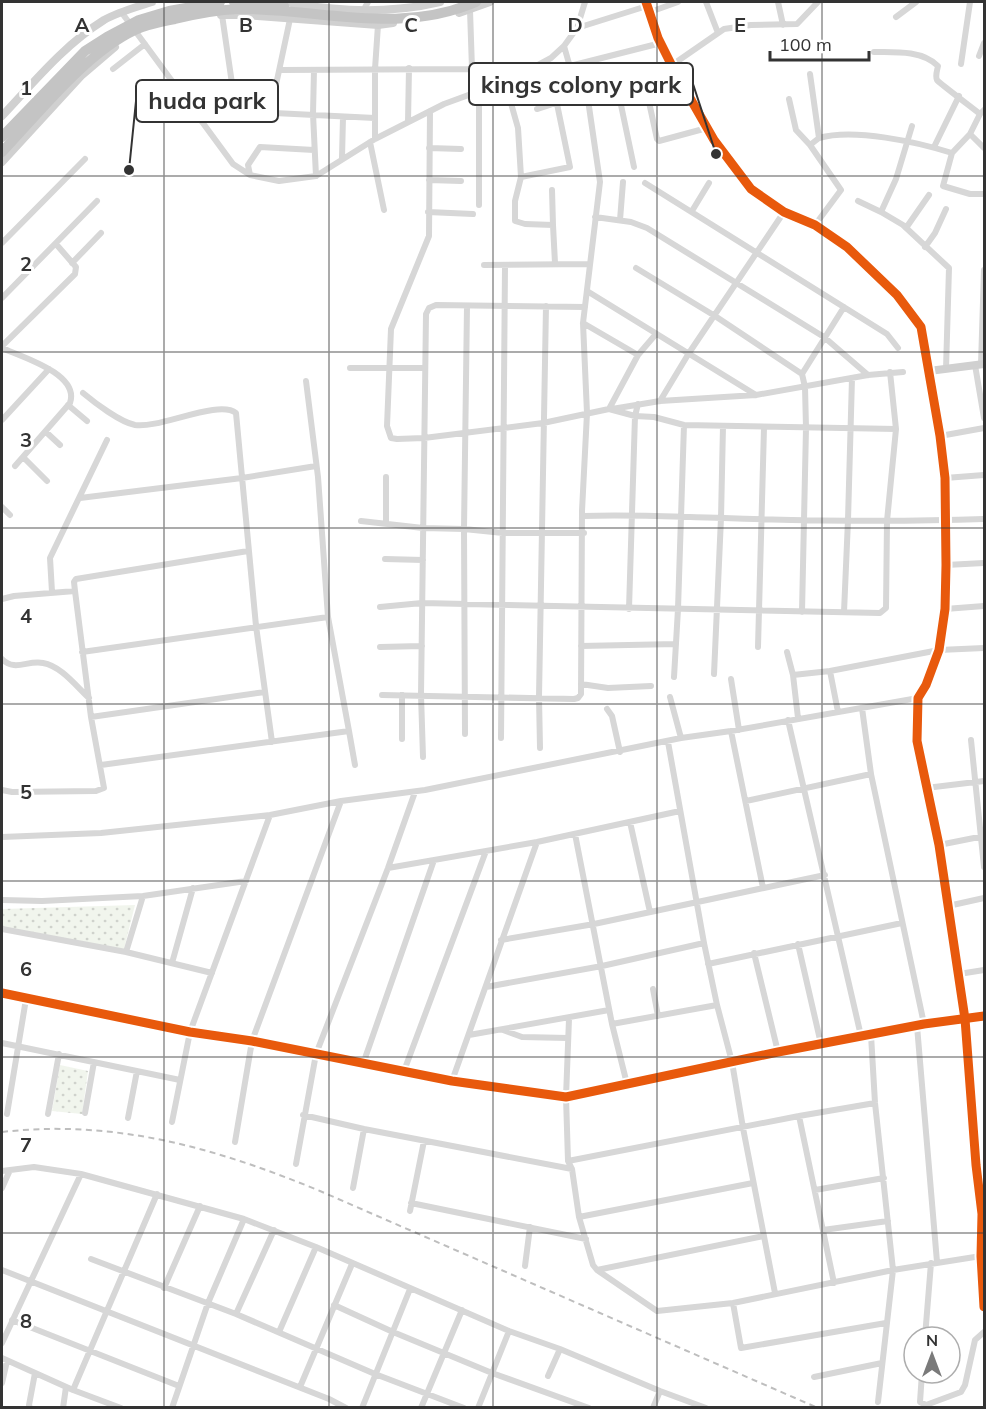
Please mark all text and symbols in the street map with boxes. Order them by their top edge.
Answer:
text: A [75,12,90,37]
text: B [239,12,253,37]
text: C [404,12,418,37]
text: D [567,12,583,37]
text: E [734,12,746,37]
scale bar [770,24,869,62]
text: 100 m [779,33,832,56]
callout: kings colony park [469,63,693,105]
text: kings colony park [481,69,682,99]
text: 1 [20,75,32,100]
callout: huda park [136,80,278,122]
text: huda park [148,85,267,115]
text: 2 [20,251,32,276]
text: 3 [20,427,32,452]
text: 4 [20,603,32,628]
text: 5 [20,779,32,804]
text: 6 [20,956,32,981]
text: 7 [20,1132,32,1157]
text: 8 [20,1308,32,1333]
north arrow [902,1325,962,1385]
text: N [926,1330,938,1350]

